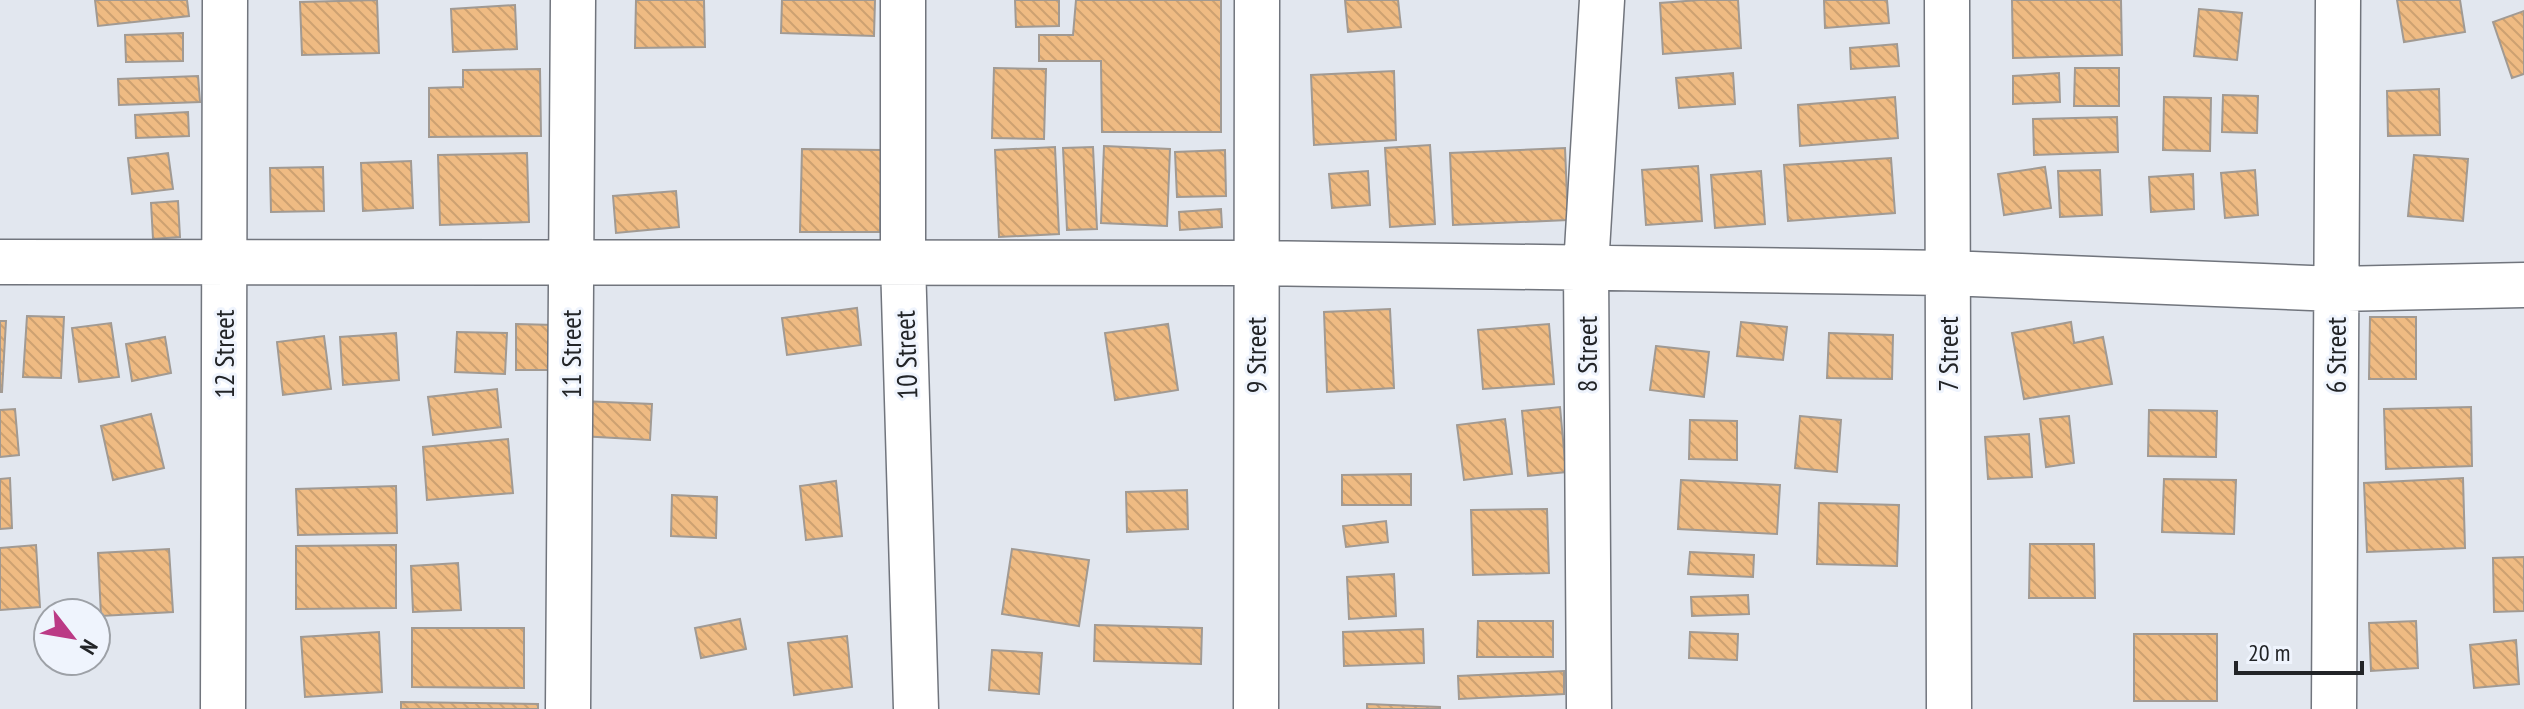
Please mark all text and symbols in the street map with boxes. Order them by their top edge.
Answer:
street label: 12 Street [205,309,242,399]
street label: 11 Street [552,309,589,399]
street label: 10 Street [885,310,926,400]
street label: 8 Street [1568,315,1605,392]
street label: 9 Street [1237,316,1274,393]
street label: 7 Street [1929,316,1966,392]
street label: 6 Street [2317,316,2354,393]
north arrow [32,597,112,677]
scale bar [2236,625,2362,675]
text: N [74,635,104,660]
text: 20 m [2248,637,2290,668]

